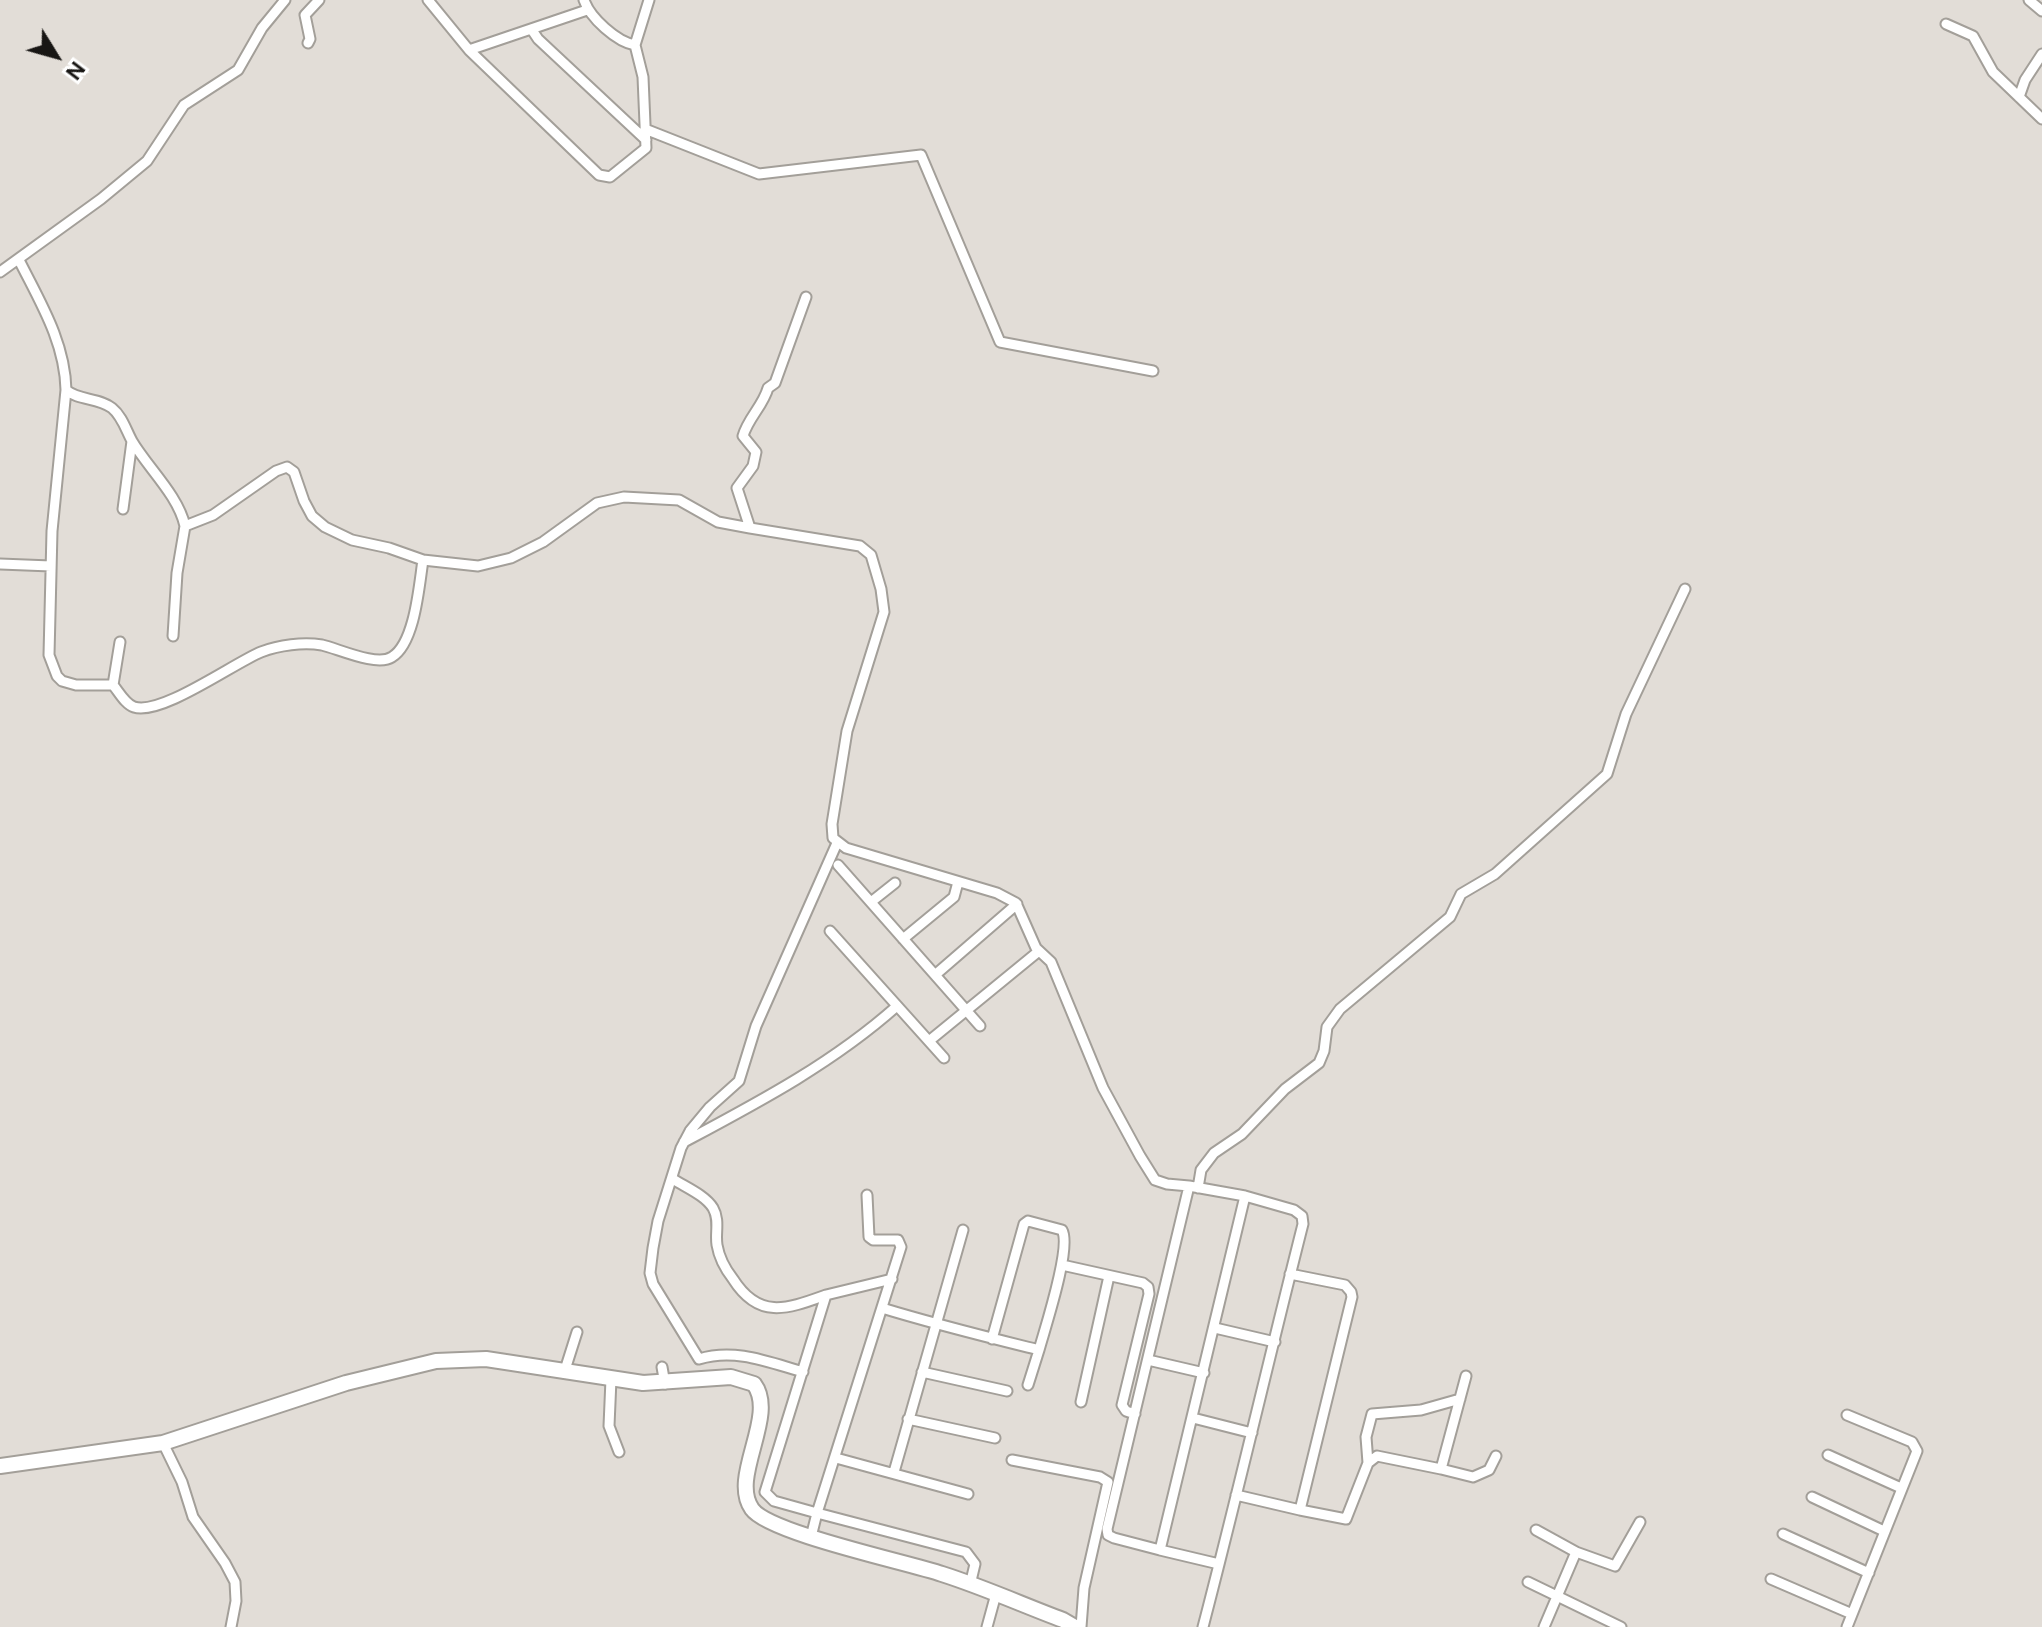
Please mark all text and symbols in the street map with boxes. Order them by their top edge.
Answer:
north arrow [16,16,96,96]
text: N [59,56,92,86]

